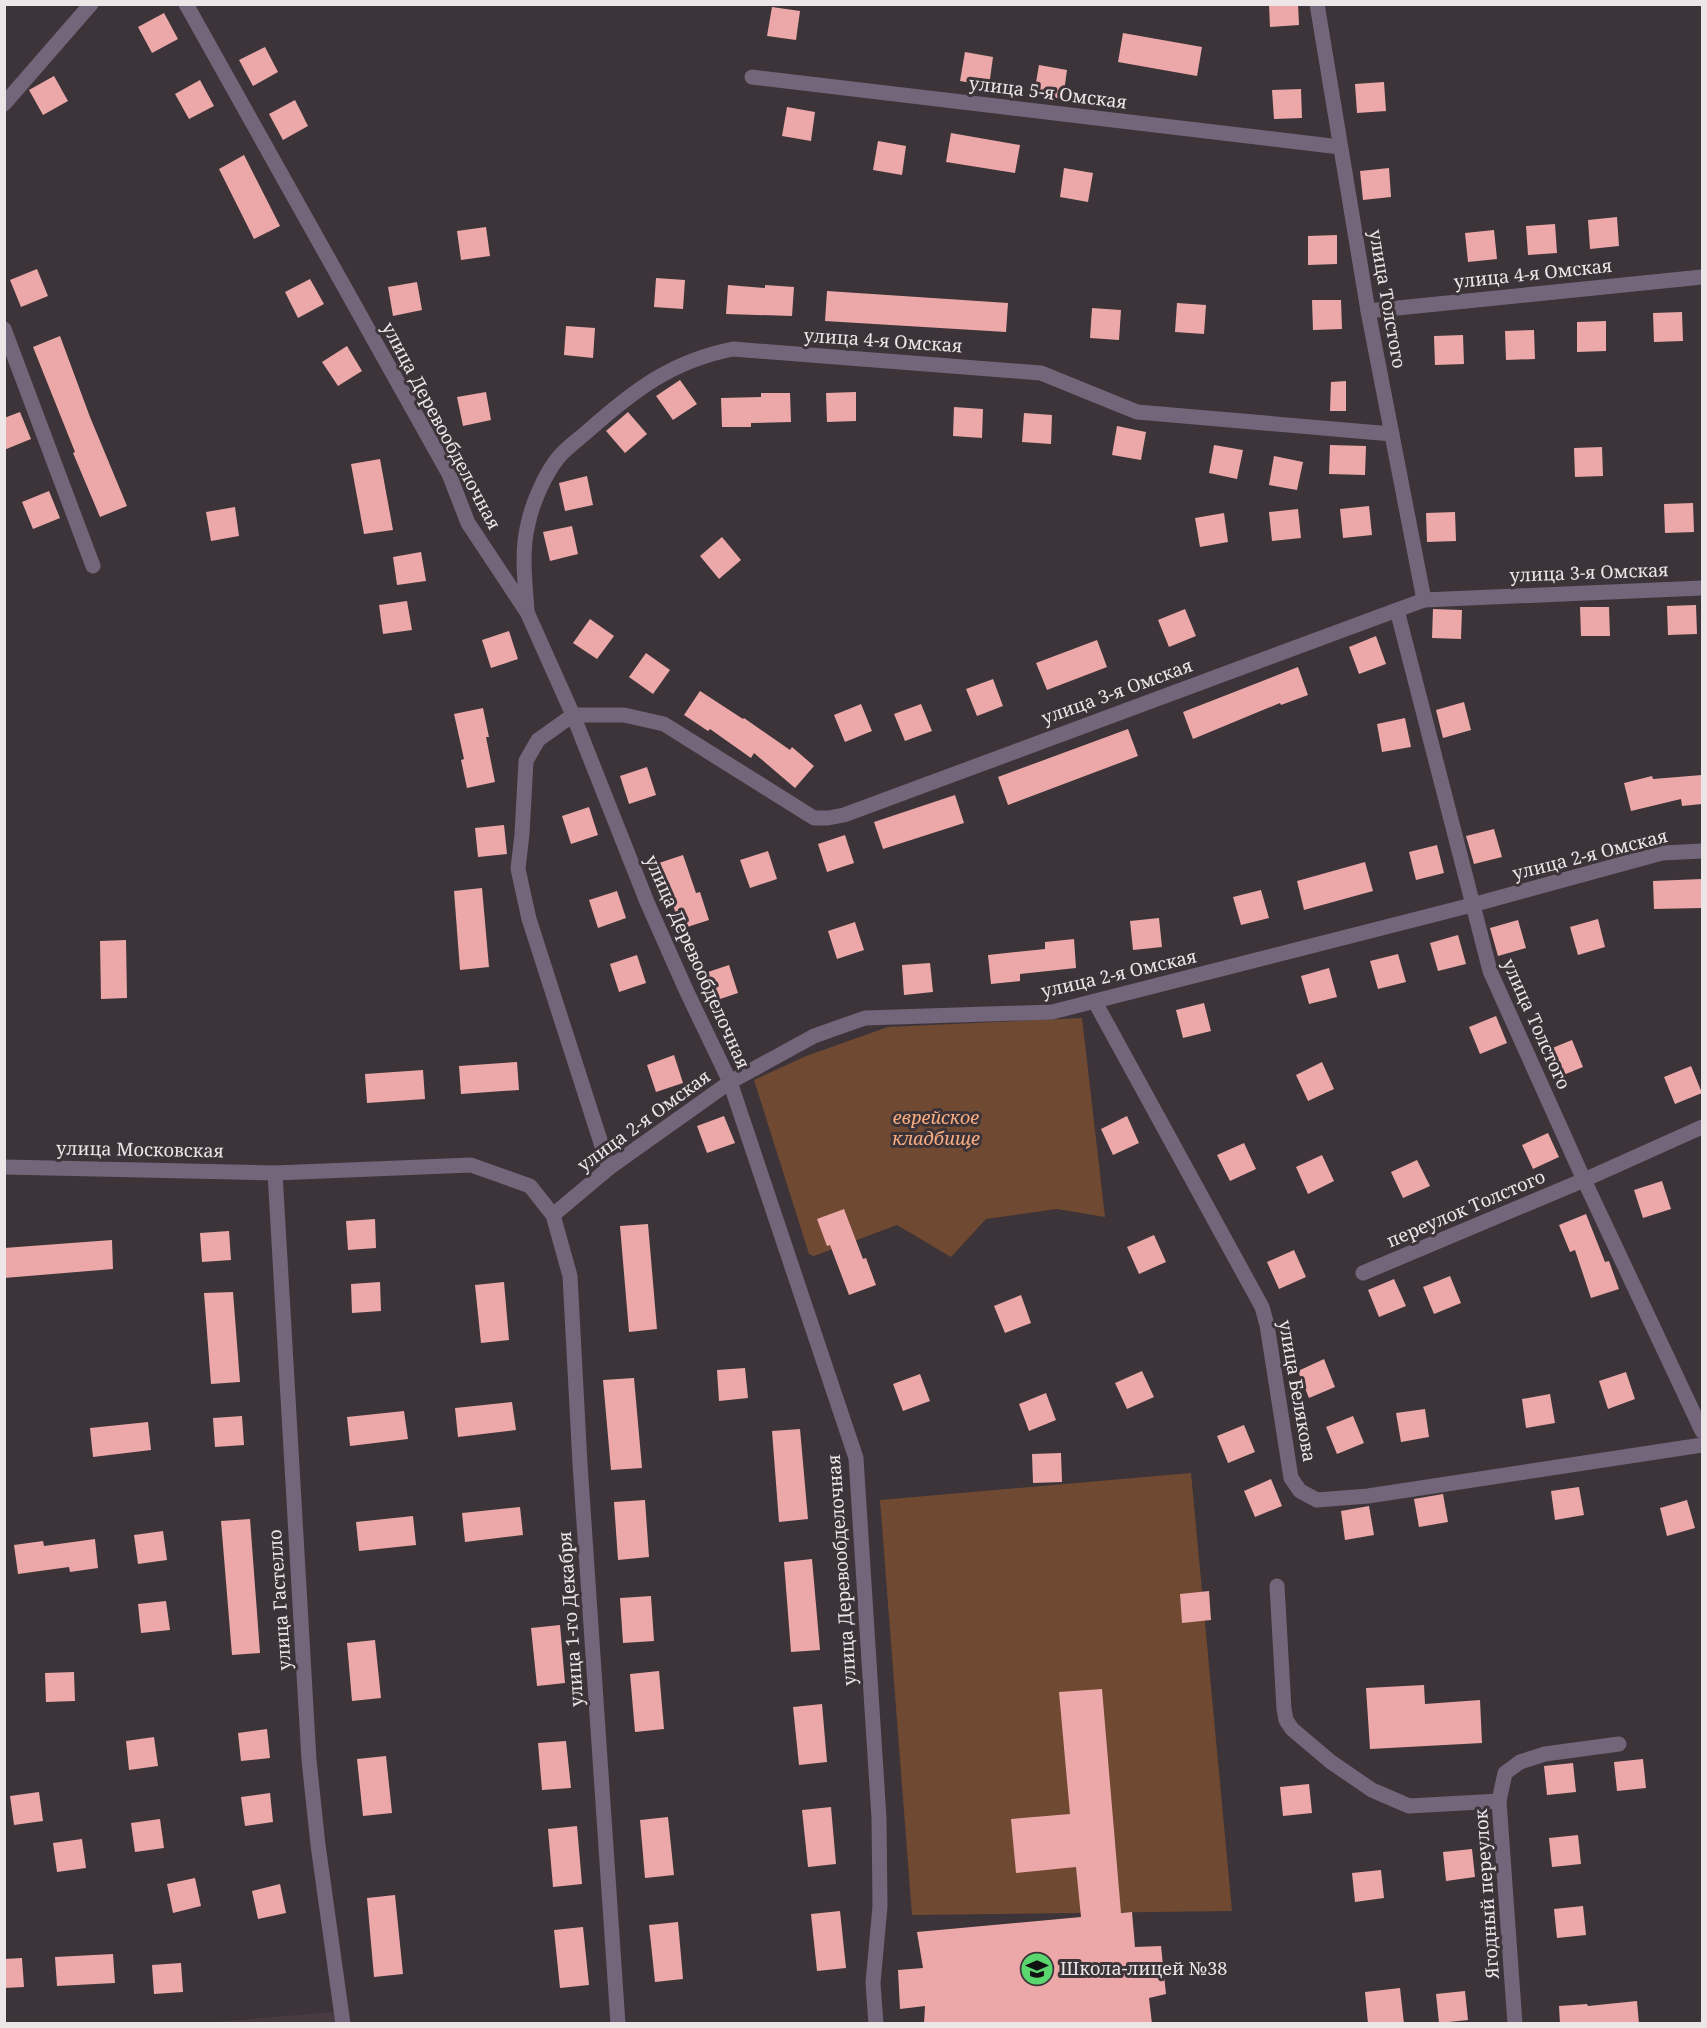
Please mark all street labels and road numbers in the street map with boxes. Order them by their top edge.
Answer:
street label: улица 5-я Омская [968,70,1129,114]
street label: улица Толстого [1364,227,1412,370]
street label: улица 4-я Омская [1453,253,1613,293]
street label: улица Деревообделочная [377,318,507,533]
street label: улица 4-я Омская [803,322,963,358]
street label: улица 3-я Омская [1509,557,1669,587]
street label: улица 3-я Омская [1038,653,1195,730]
street label: улица 2-я Омская [1510,823,1670,885]
street label: улица Деревообделочная [640,851,756,1072]
street label: улица 2-я Омская [1039,943,1199,1003]
street label: улица Толстого [1497,954,1576,1093]
street label: улица 2-я Омская [572,1064,715,1177]
street label: улица Московская [56,1136,224,1162]
street label: переулок Толстого [1383,1164,1549,1252]
street label: улица Белякова [1274,1318,1322,1464]
street label: улица Деревообделочная [821,1454,861,1686]
street label: улица Гастелло [262,1529,296,1671]
street label: улица 1-го Декабря [552,1531,588,1708]
street label: Ягодный переулок [1468,1808,1504,1981]

